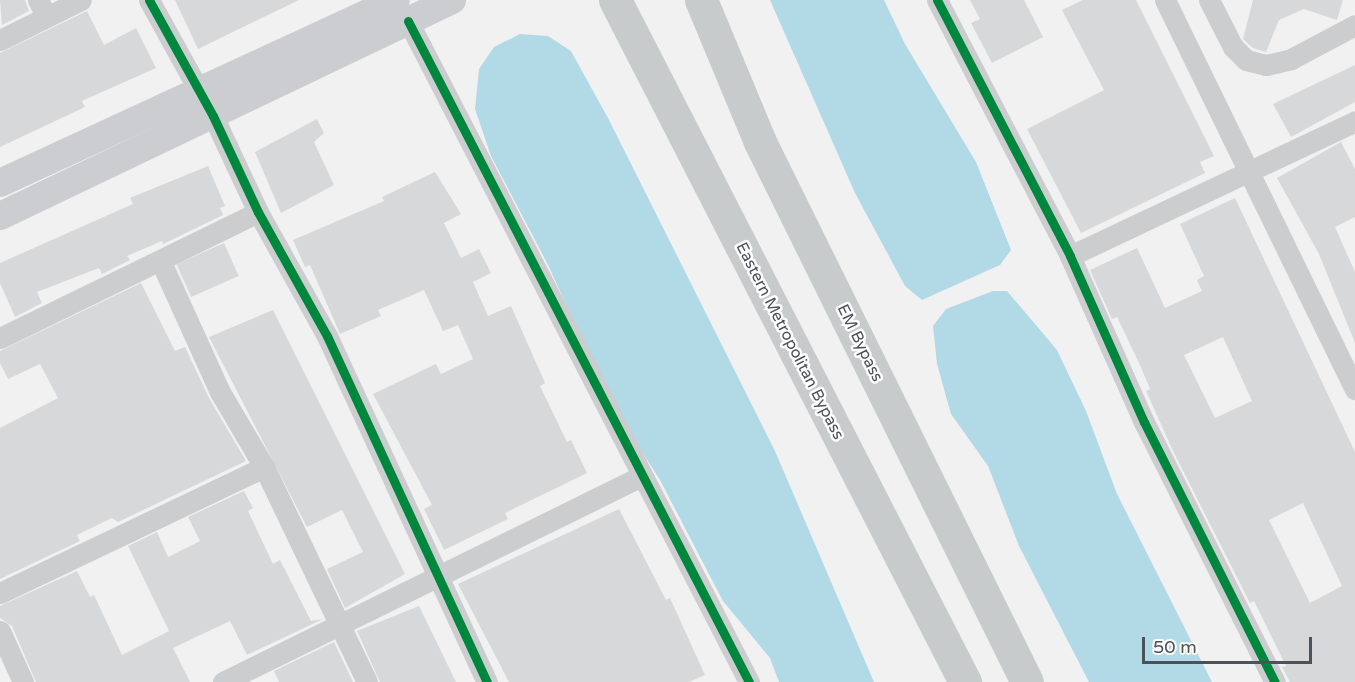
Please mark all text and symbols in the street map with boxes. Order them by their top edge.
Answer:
street label: Eastern Metropolitan Bypass [732,239,848,443]
street label: EM Bypass [833,301,887,385]
scale bar [1145,625,1314,663]
text: 50 m [1153,636,1197,658]

